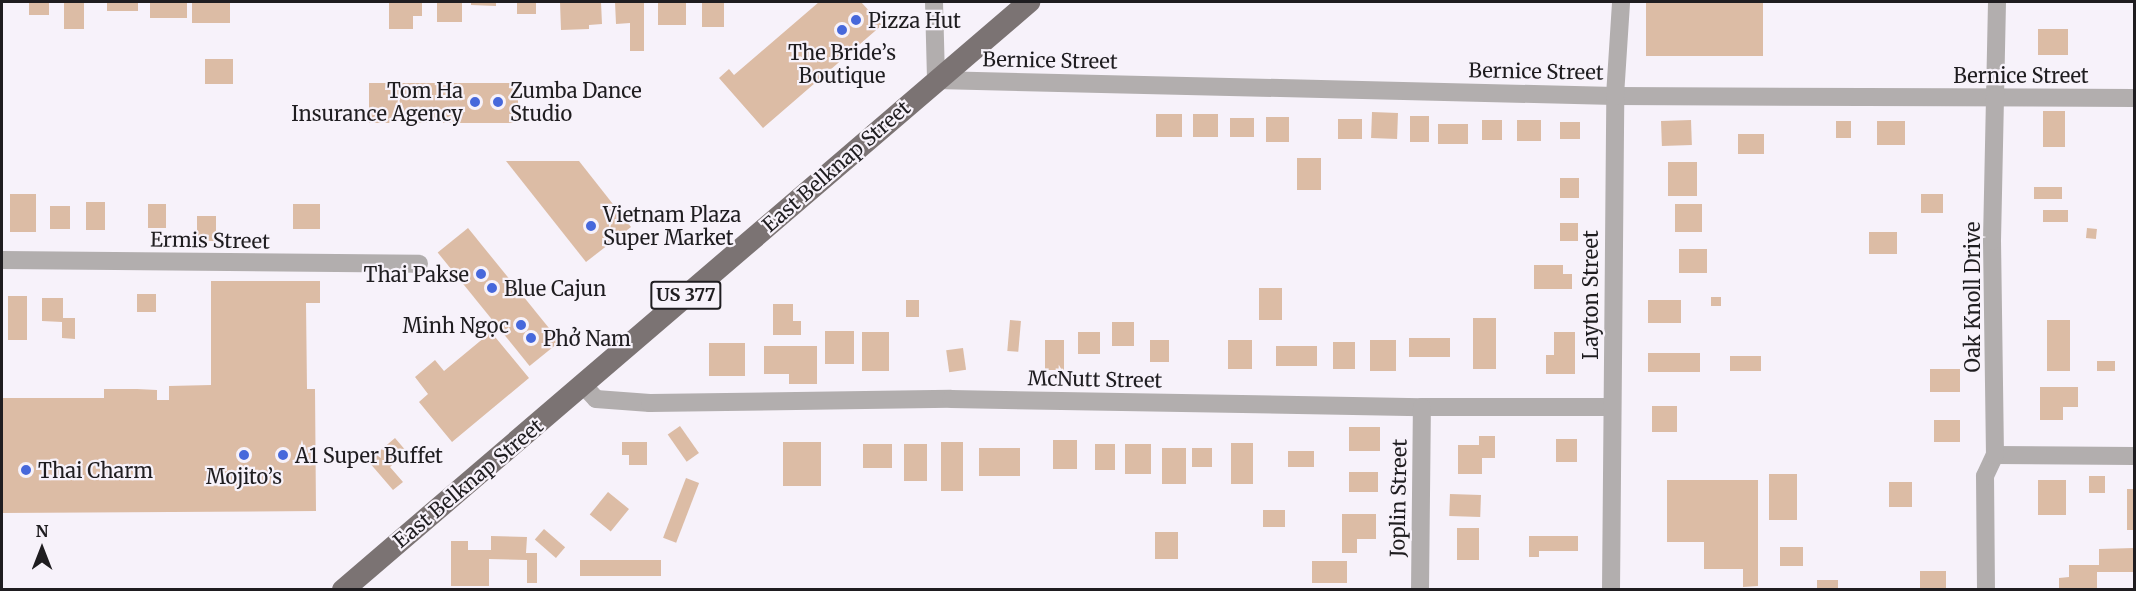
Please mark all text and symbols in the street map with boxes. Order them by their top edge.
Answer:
place label: Pizza Hut [868,8,961,32]
marker: Pizza Hut [849,13,863,27]
marker: The Bride’s Boutique [835,23,849,37]
place label: The Bride’s Boutique [788,40,896,87]
street label: Bernice Street [982,47,1118,73]
street label: Bernice Street [1468,58,1604,84]
street label: Bernice Street [1953,63,2089,87]
place label: Tom Ha Insurance Agency [291,78,463,125]
place label: Zumba Dance Studio [510,78,642,125]
marker: Tom Ha Insurance Agency [468,95,482,109]
marker: Zumba Dance Studio [491,95,505,109]
street label: East Belknap Street [757,95,915,237]
place label: Vietnam Plaza Super Market [603,202,741,249]
marker: Vietnam Plaza Super Market [584,219,598,233]
street label: Oak Knoll Drive [1960,222,1984,372]
street label: Ermis Street [150,227,270,253]
street label: Layton Street [1578,230,1602,360]
place label: Thai Pakse [364,262,469,286]
marker: Thai Pakse [474,267,488,281]
place label: Blue Cajun [504,276,606,300]
road number: US 377 [650,280,722,310]
marker: Blue Cajun [485,281,499,295]
place label: Minh Ngọc [402,313,509,337]
marker: Minh Ngọc [514,318,528,332]
place label: Phở Nam [543,326,631,350]
marker: Phở Nam [524,331,538,345]
street label: McNutt Street [1028,366,1162,392]
street label: East Belknap Street [388,413,548,553]
street label: Joplin Street [1385,439,1411,557]
place label: A1 Super Buffet [295,443,443,467]
marker: Mojito’s [237,448,251,462]
marker: A1 Super Buffet [276,448,290,462]
place label: Thai Charm [38,458,153,482]
marker: Thai Charm [19,463,33,477]
place label: Mojito’s [206,464,282,488]
north arrow [12,519,72,579]
text: N [36,521,48,541]

